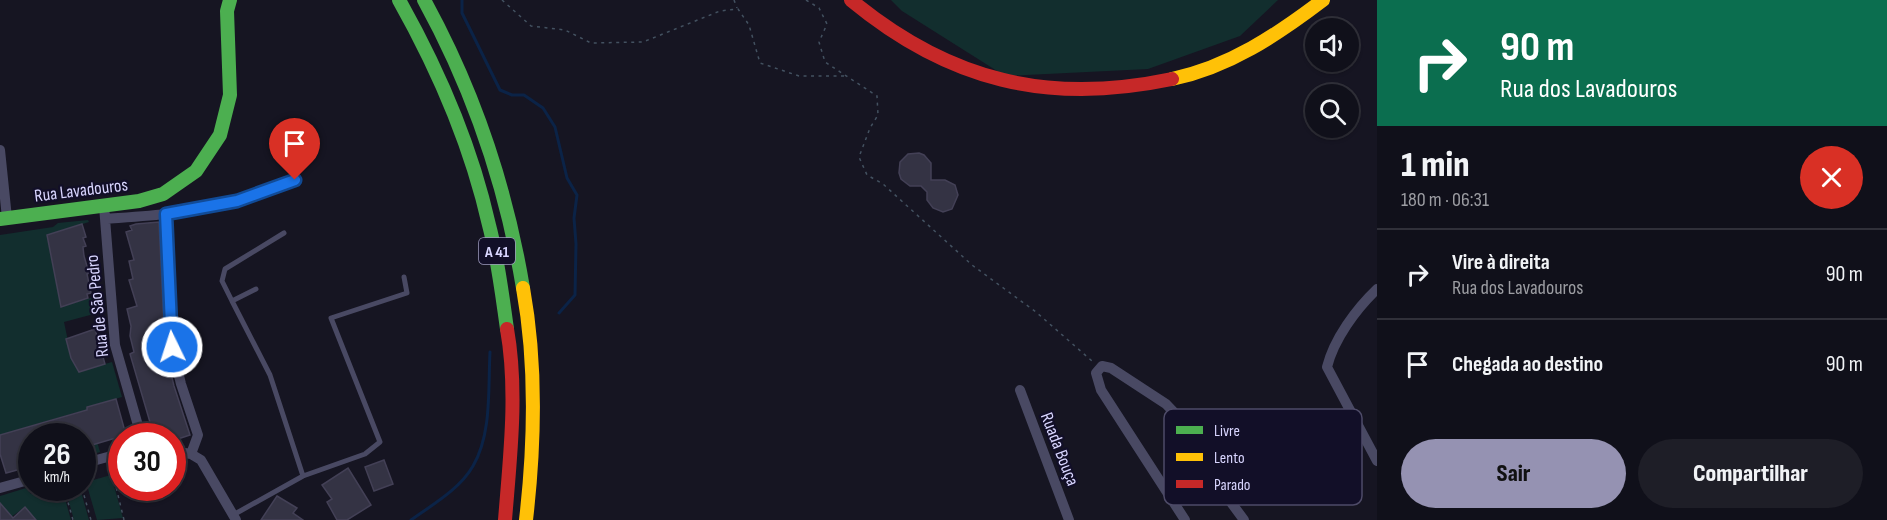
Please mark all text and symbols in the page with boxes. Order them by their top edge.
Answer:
map controls [1305,18,1359,138]
button: sound [1305,18,1359,72]
text: 90 m [1500,22,1574,73]
icon: right [1401,24,1479,102]
text: Rua dos Lavadouros [1500,73,1678,105]
button: search [1305,84,1359,138]
pin [269,118,320,180]
icon: arrive [278,127,311,160]
text: 1 min [1401,144,1469,187]
button: close [1800,146,1863,209]
street label: Rua Lavadouros [33,174,129,207]
text: 180 m · 06:31 [1401,188,1489,212]
road number: A 41 [479,238,515,264]
text: Vire à direita [1452,249,1550,276]
street label: Rua de São Pedro [82,254,113,358]
icon: right [1401,258,1434,291]
text: 90 m [1826,261,1863,288]
text: Rua dos Lavadouros [1452,276,1583,300]
position arrow [140,315,204,379]
icon: arrive [1401,348,1434,381]
text: Chegada ao destino [1452,351,1603,378]
text: 90 m [1826,351,1863,378]
street label: Ruada Bouça [1036,409,1083,489]
legend [1164,409,1362,505]
text: Livre [1214,422,1240,441]
speed limit sign: 30 [108,423,186,501]
text: 26 [43,437,71,473]
button: Sair [1401,439,1626,508]
button: Compartilhar [1638,439,1863,508]
text: Lento [1214,449,1245,468]
text: km/h [44,468,70,487]
text: Parado [1214,476,1251,495]

